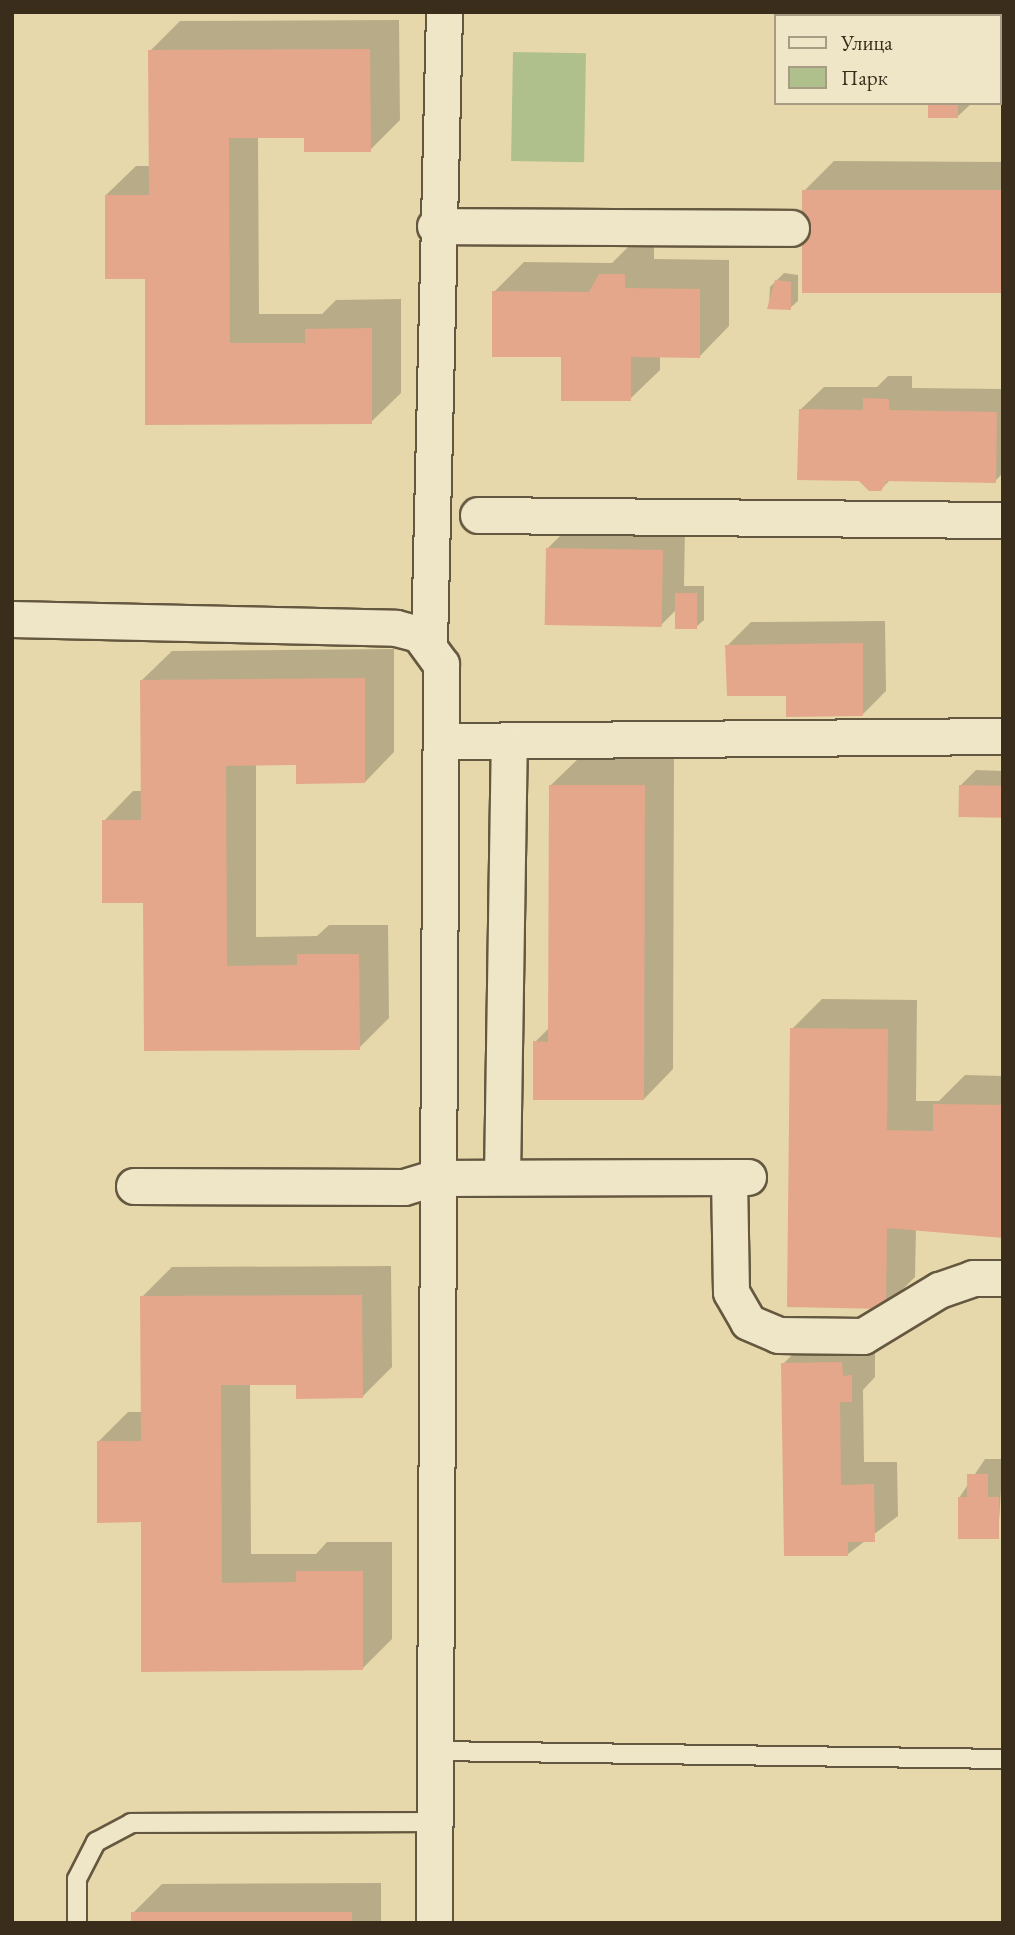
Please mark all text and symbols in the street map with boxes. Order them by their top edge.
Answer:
legend [774,14,1001,105]
text: Улица [841,29,893,56]
text: Парк [841,64,888,91]

